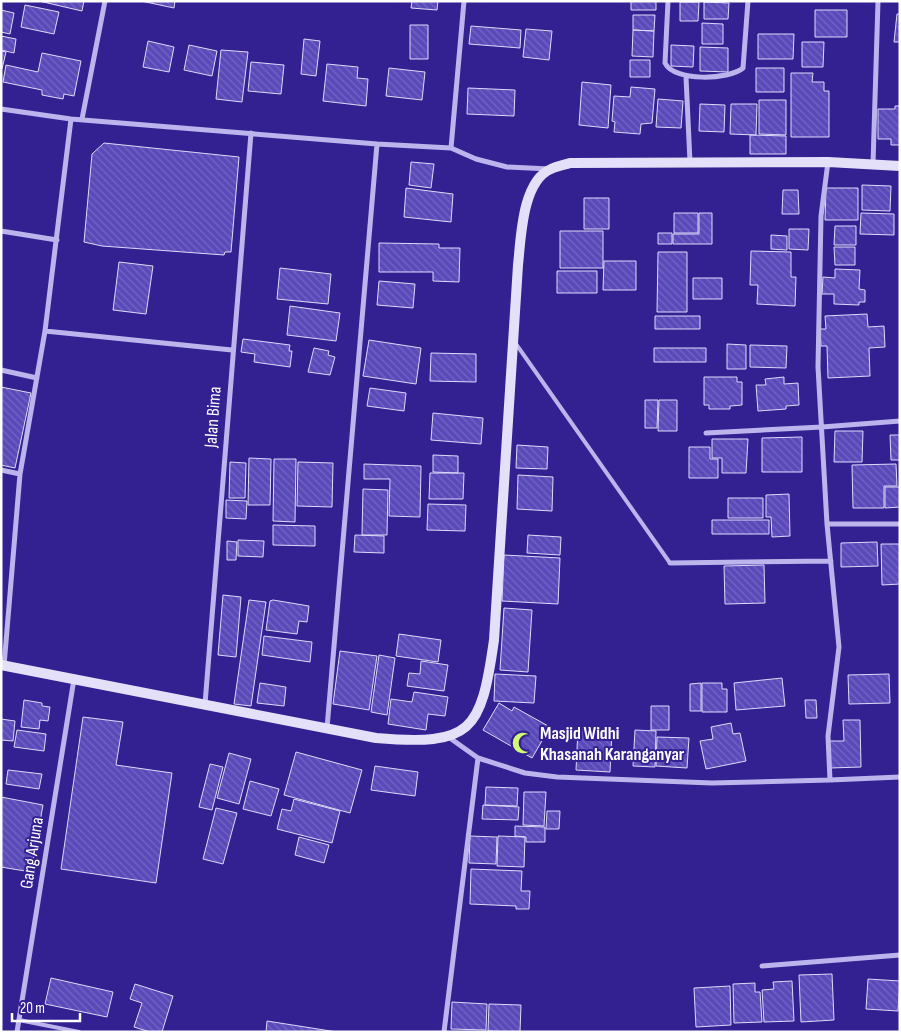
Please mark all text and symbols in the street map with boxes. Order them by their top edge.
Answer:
street label: Jalan Bima [200,386,226,449]
place label: Masjid Widhi Khasanah Karanganyar [540,723,685,765]
mosque icon: Masjid Widhi Khasanah Karanganyar [510,730,536,756]
street label: Gang Arjuna [16,816,48,890]
scale bar [12,990,80,1022]
text: 20 m [20,999,45,1018]

